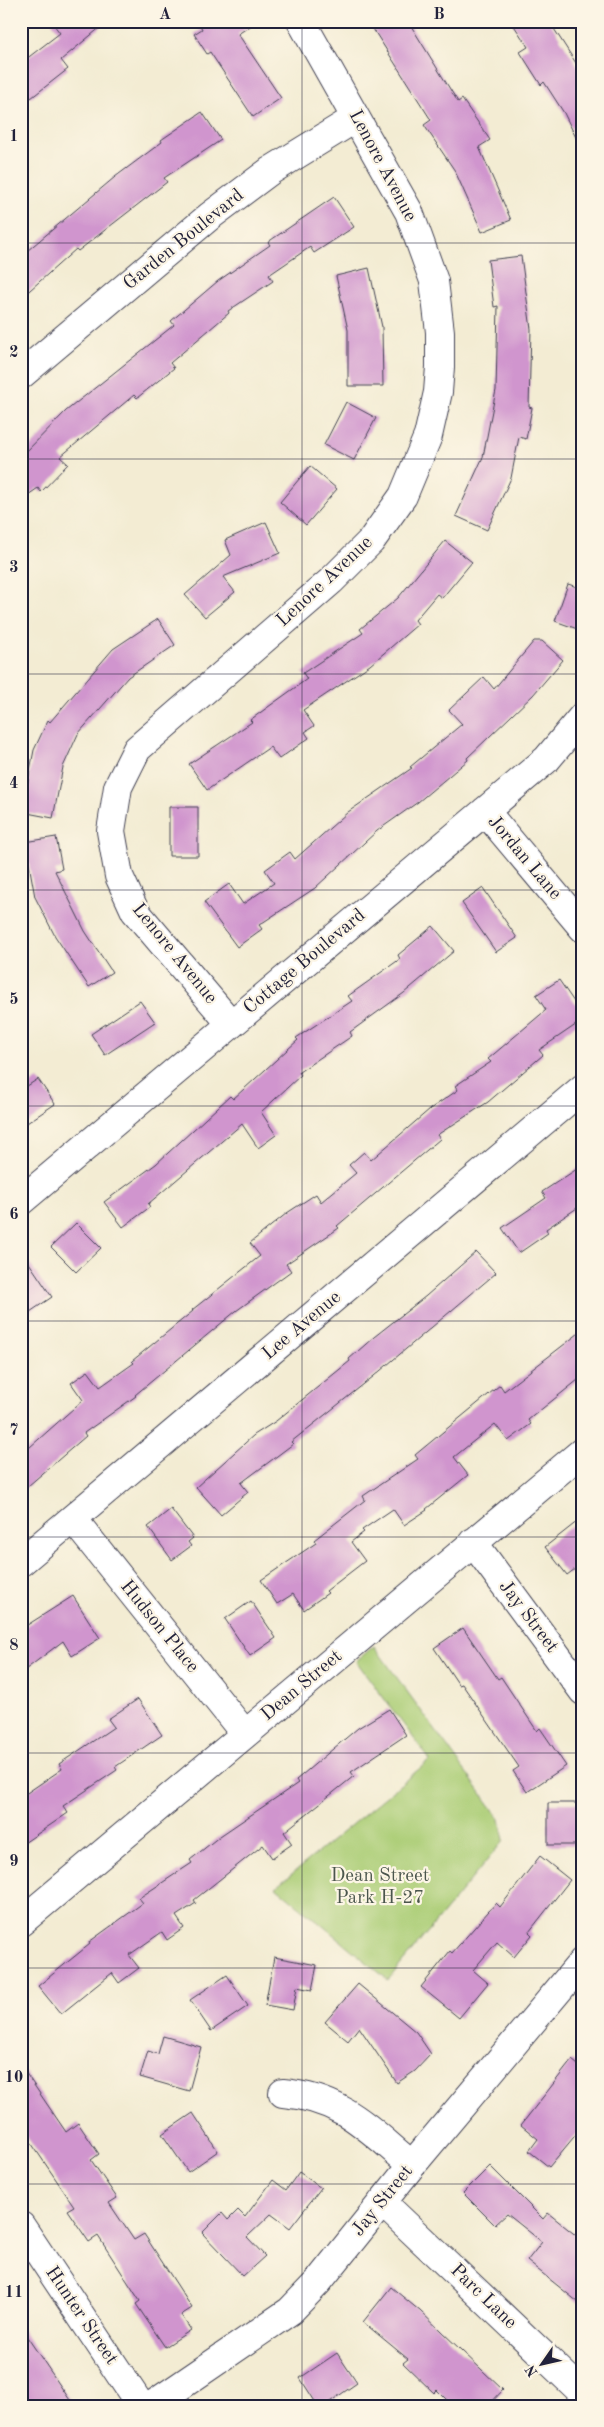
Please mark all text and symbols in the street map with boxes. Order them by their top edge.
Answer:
text: A [159,7,171,23]
text: B [433,7,445,23]
street label: Lenore Avenue [345,107,419,225]
text: 1 [9,129,19,145]
street label: Garden Boulevard [120,186,248,294]
text: 2 [9,345,19,361]
street label: Lenore Avenue [273,533,377,631]
text: 3 [9,560,19,576]
text: 4 [9,776,19,792]
street label: Jordan Lane [483,812,565,904]
street label: Lenore Avenue [128,900,220,1008]
street label: Cottage Boulevard [241,906,369,1018]
text: 5 [9,992,19,1008]
text: 6 [9,1207,19,1223]
street label: Lee Avenue [259,1288,345,1364]
text: 7 [9,1423,19,1439]
street label: Hudson Place [116,1577,202,1677]
street label: Jay Street [495,1577,561,1657]
text: 8 [9,1638,19,1654]
street label: Dean Street [258,1647,346,1725]
text: 9 [9,1854,19,1870]
park label: Dean Street Park H-27 [331,1867,429,1908]
text: 10 [5,2070,23,2086]
street label: Jay Street [349,2162,417,2240]
street label: Parc Lane [446,2261,520,2333]
street label: Hunter Street [41,2263,121,2369]
text: 11 [5,2285,23,2301]
north arrow [516,2340,566,2390]
text: N [523,2362,541,2379]

